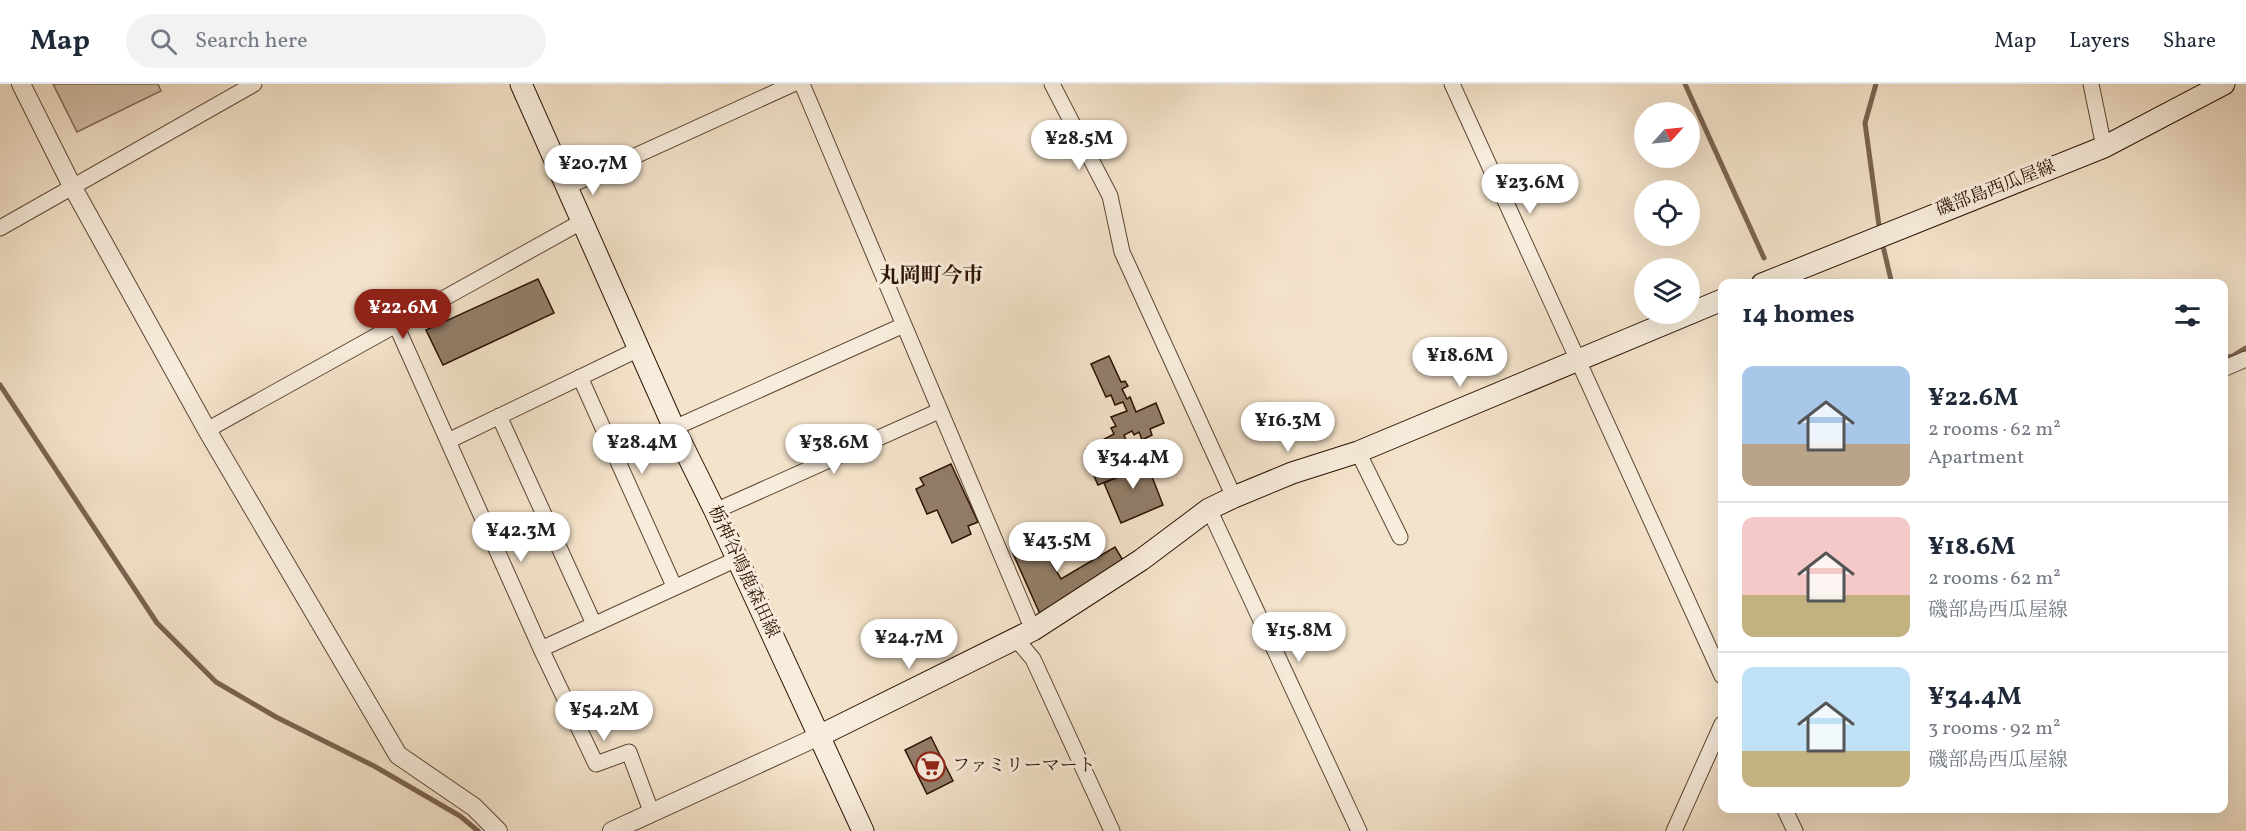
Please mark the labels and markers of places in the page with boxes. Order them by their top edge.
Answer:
pin: ¥28.5M [1030,120,1128,171]
pin: ¥20.7M [544,145,642,196]
pin: ¥23.6M [1481,164,1579,215]
pin: ¥22.6M [354,289,452,340]
pin: ¥18.6M [1411,337,1509,388]
pin: ¥16.3M [1239,402,1337,453]
pin: ¥28.4M [593,424,691,475]
pin: ¥38.6M [785,424,883,475]
pin: ¥34.4M [1084,439,1182,490]
pin: ¥42.3M [472,512,570,563]
pin: ¥43.5M [1008,522,1106,573]
pin: ¥15.8M [1250,612,1348,663]
pin: ¥24.7M [860,619,958,670]
pin: ¥54.2M [555,691,653,742]
supermarket icon: ファミリーマート [915,750,947,782]
place label: ファミリーマート [952,754,1096,779]

